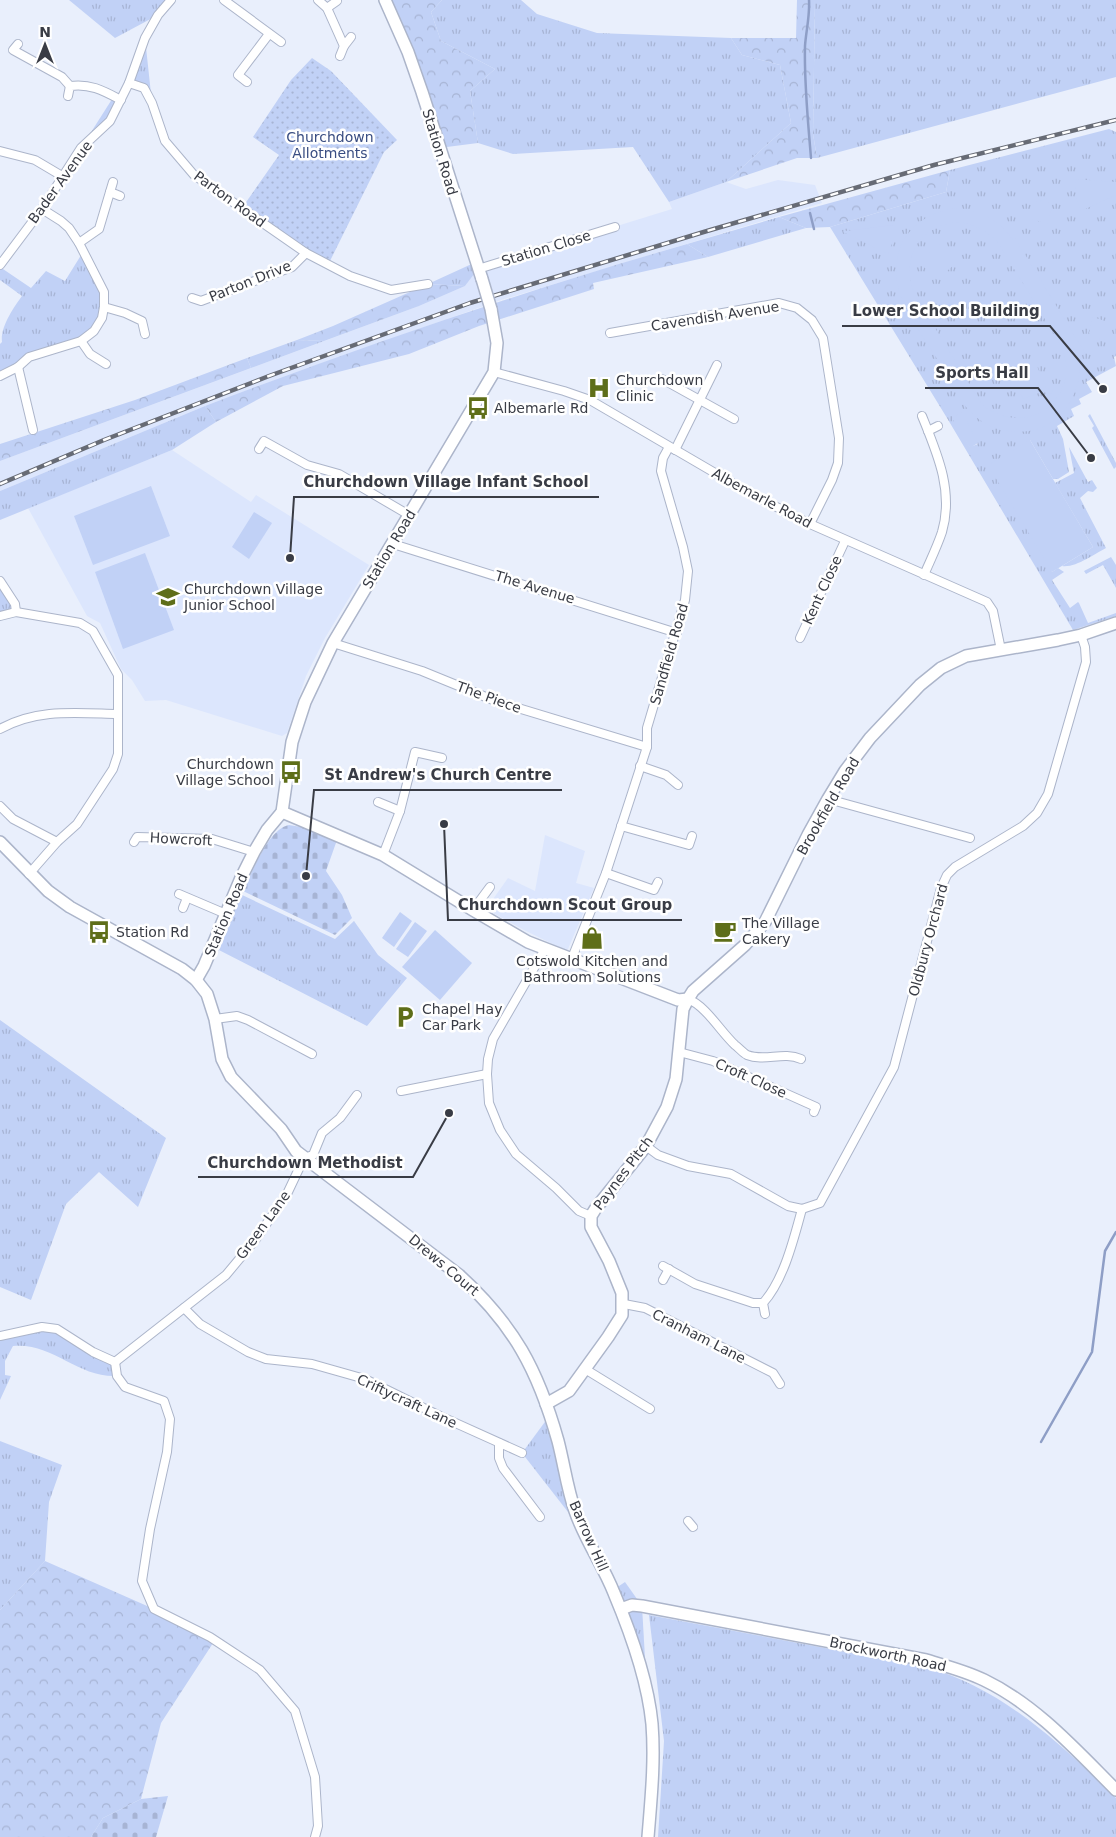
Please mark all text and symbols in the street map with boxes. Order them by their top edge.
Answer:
north arrow [20,20,70,70]
text: N [39,24,51,40]
street label: Station Road [419,107,461,197]
park label: Churchdown Allotments [286,129,374,161]
street label: Bader Avenue [25,138,95,226]
street label: Parton Road [191,168,269,230]
street label: Station Close [499,227,593,269]
street label: Parton Drive [207,257,293,305]
callout: Lower School Building [842,296,1050,326]
street label: Cavendish Avenue [650,298,780,334]
text: Lower School Building [852,302,1040,320]
callout: Sports Hall [925,358,1038,388]
text: Sports Hall [935,364,1029,382]
place label: Churchdown Clinic [616,372,703,404]
hospital icon: Churchdown Clinic [586,375,612,401]
bus stop icon: Albemarle Rd [465,395,491,421]
place label: Albemarle Rd [494,400,589,416]
street label: Albemarle Road [709,465,815,531]
callout: Churchdown Village Infant School [294,467,599,497]
text: Churchdown Village Infant School [303,473,589,491]
street label: Station Road [359,507,419,591]
street label: Kent Close [799,553,845,627]
street label: The Avenue [492,567,577,607]
place label: Churchdown Village Junior School [183,581,323,613]
school or university icon: Churchdown Village Junior School [155,584,181,610]
street label: Sandfield Road [647,601,691,707]
street label: The Piece [454,678,523,716]
street label: Brookfield Road [794,754,862,858]
place label: Churchdown Village School [176,756,274,788]
bus stop icon: Churchdown Village School [278,759,304,785]
callout: St Andrew's Church Centre [314,760,562,790]
text: St Andrew's Church Centre [324,766,552,784]
street label: Howcroft [149,829,213,849]
street label: Station Road [201,871,251,959]
street label: Oldbury Orchard [905,882,951,998]
callout: Churchdown Scout Group [448,890,682,920]
text: Churchdown Scout Group [458,896,673,914]
place label: The Village Cakery [741,915,820,947]
cafe icon: The Village Cakery [712,918,738,944]
bus stop icon: Station Rd [86,919,112,945]
place label: Station Rd [116,924,189,940]
shop icon: Cotswold Kitchen and Bathroom Solutions [579,925,605,951]
place label: Cotswold Kitchen and Bathroom Solutions [516,953,668,985]
place label: Chapel Hay Car Park [422,1001,502,1033]
parking icon: Chapel Hay Car Park [392,1004,418,1030]
street label: Croft Close [713,1055,789,1101]
street label: Paynes Pitch [590,1133,656,1213]
callout: Churchdown Methodist [198,1147,413,1177]
text: Churchdown Methodist [207,1154,403,1172]
street label: Green Lane [233,1188,293,1262]
street label: Drews Court [406,1231,483,1299]
street label: Cranham Lane [650,1306,748,1366]
street label: Criftycraft Lane [354,1371,460,1431]
street label: Barrow Hill [566,1498,612,1574]
street label: Brockworth Road [828,1634,948,1674]

